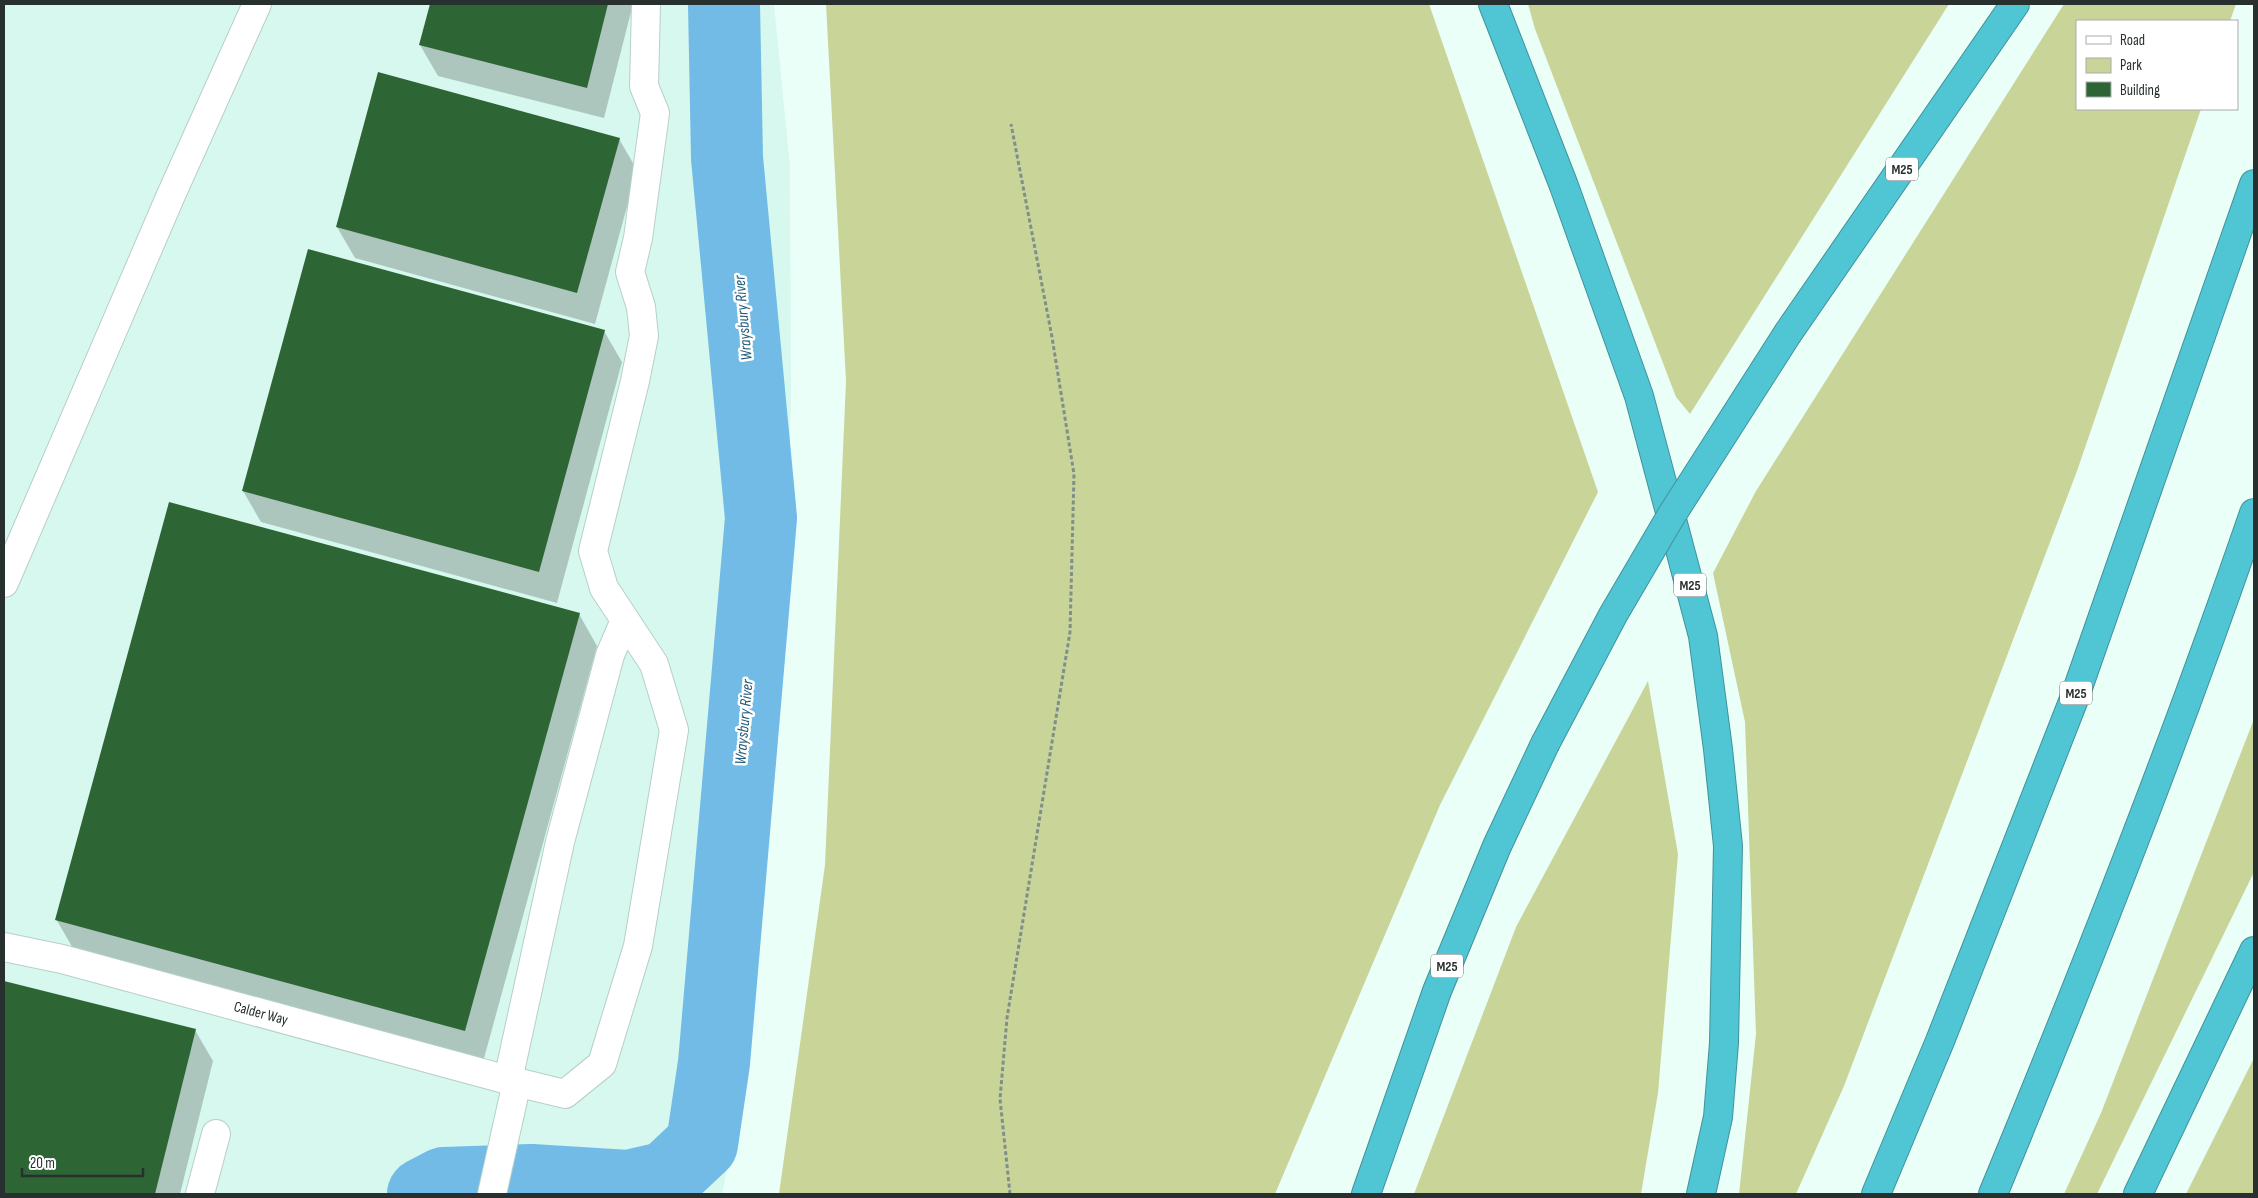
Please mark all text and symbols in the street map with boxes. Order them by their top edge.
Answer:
legend [2076,20,2238,110]
text: Road [2120,31,2145,50]
text: Park [2120,56,2142,75]
text: Building [2120,81,2160,100]
road number: M25 [1886,157,1918,180]
water label: Wraysbury River [730,274,757,361]
road number: M25 [1674,574,1706,596]
water label: Wraysbury River [731,678,758,766]
road number: M25 [2060,681,2092,704]
road number: M25 [1431,954,1463,978]
street label: Calder Way [232,997,290,1030]
scale bar [22,1146,144,1178]
text: 20 m [30,1154,55,1173]

